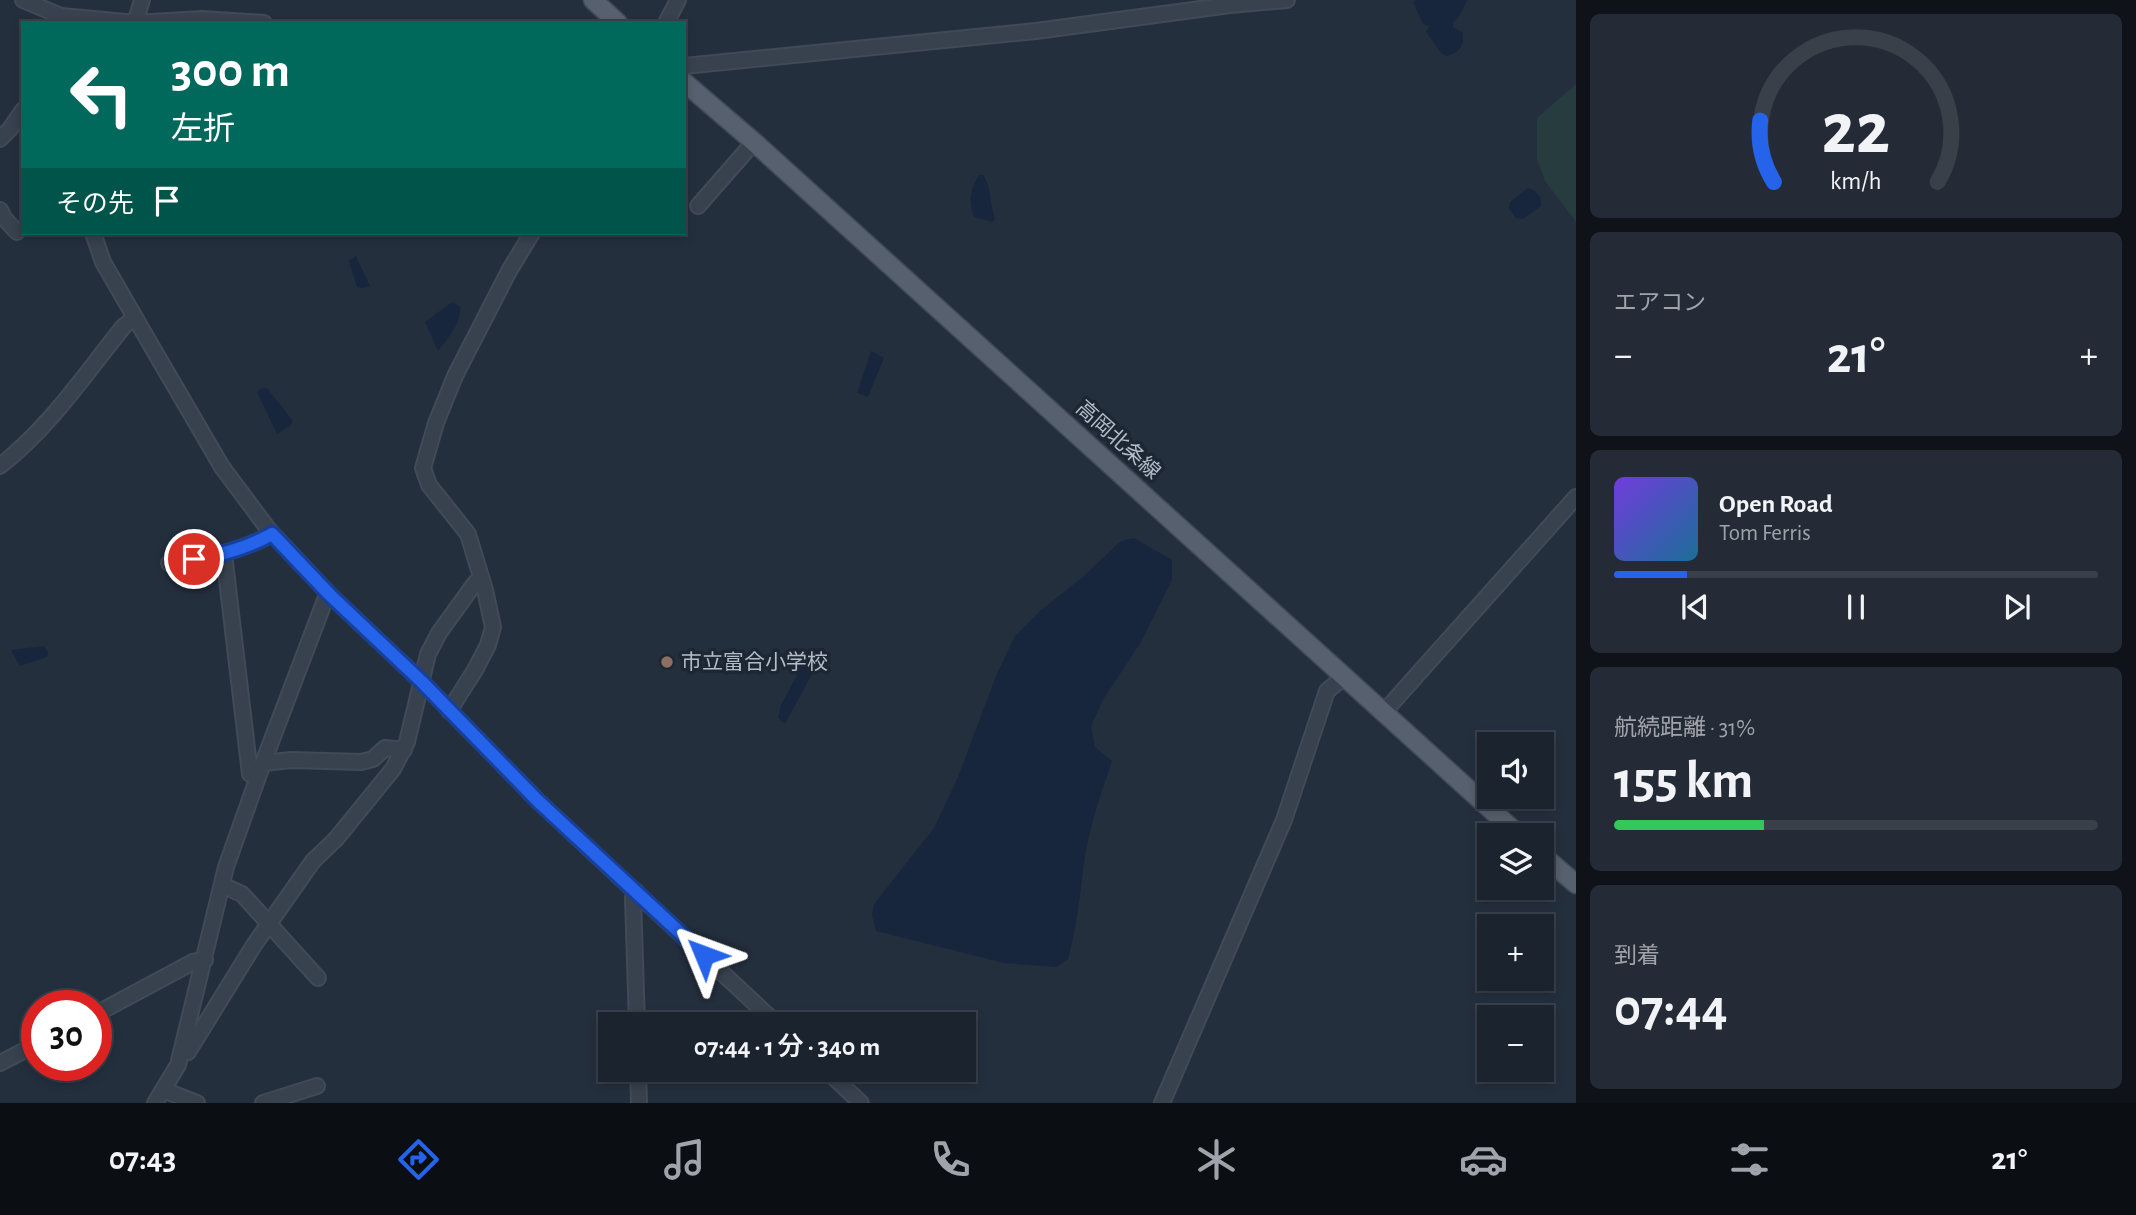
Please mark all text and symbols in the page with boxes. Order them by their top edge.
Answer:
text: 300 m [171,47,290,96]
icon: left [56,49,147,140]
text: 22 [1822,94,1890,167]
text: 左折 [171,113,235,145]
text: km/h [1830,169,1882,194]
icon: arrive [148,182,186,220]
text: その先 [56,191,134,217]
text: エアコン [1614,292,1706,315]
text: 21° [1827,330,1885,382]
text: − [1614,337,1632,375]
text: + [2080,337,2098,375]
street label: 高岡北条線 [1072,396,1165,483]
text: Open Road [1719,491,1833,517]
text: Tom Ferris [1719,522,1811,545]
pin [164,529,224,589]
icon: arrive [175,540,213,578]
icon: previous [1676,588,1714,626]
icon: pause [1837,588,1875,626]
icon: next [1998,588,2036,626]
place label: 市立富合小学校 [681,651,828,673]
marker: 市立富合小学校 [659,654,675,670]
text: 航続距離 · 31% [1614,717,1755,740]
map controls [1477,732,1554,1082]
button: sound [1477,732,1554,809]
text: 155 km [1614,755,1753,807]
button: layers [1477,823,1554,900]
button: + [1477,914,1554,991]
position arrow [667,918,741,992]
text: 到着 [1614,945,1660,968]
text: 07:44 [1614,983,1728,1035]
speed limit sign: 30 [21,990,112,1081]
button: − [1477,1005,1554,1082]
text: 07:44 · 1 分 · 340 m [694,1034,880,1060]
icon: directions [394,1135,443,1184]
icon: music [660,1135,709,1184]
icon: phone [926,1135,975,1184]
icon: climate [1192,1135,1241,1184]
icon: car [1459,1135,1508,1184]
icon: filters [1725,1135,1774,1184]
text: 07:43 [109,1143,176,1175]
text: 21° [1991,1143,2027,1175]

